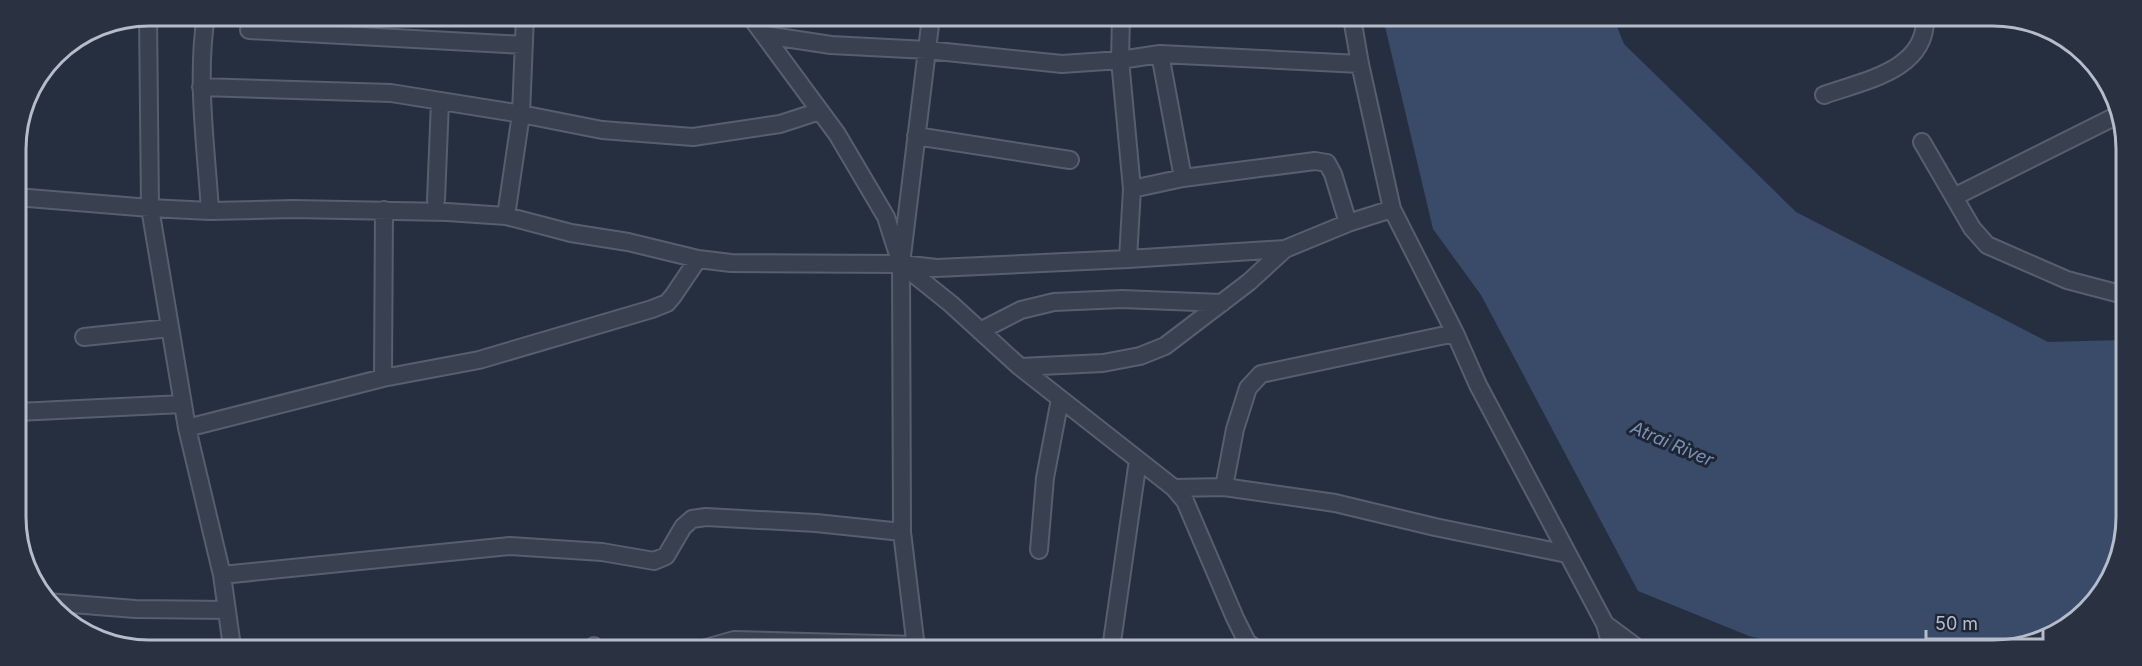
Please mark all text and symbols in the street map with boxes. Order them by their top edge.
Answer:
water label: Atrai River [1627,416,1718,471]
scale bar [1926,603,2043,641]
text: 50 m [1935,613,1978,634]

